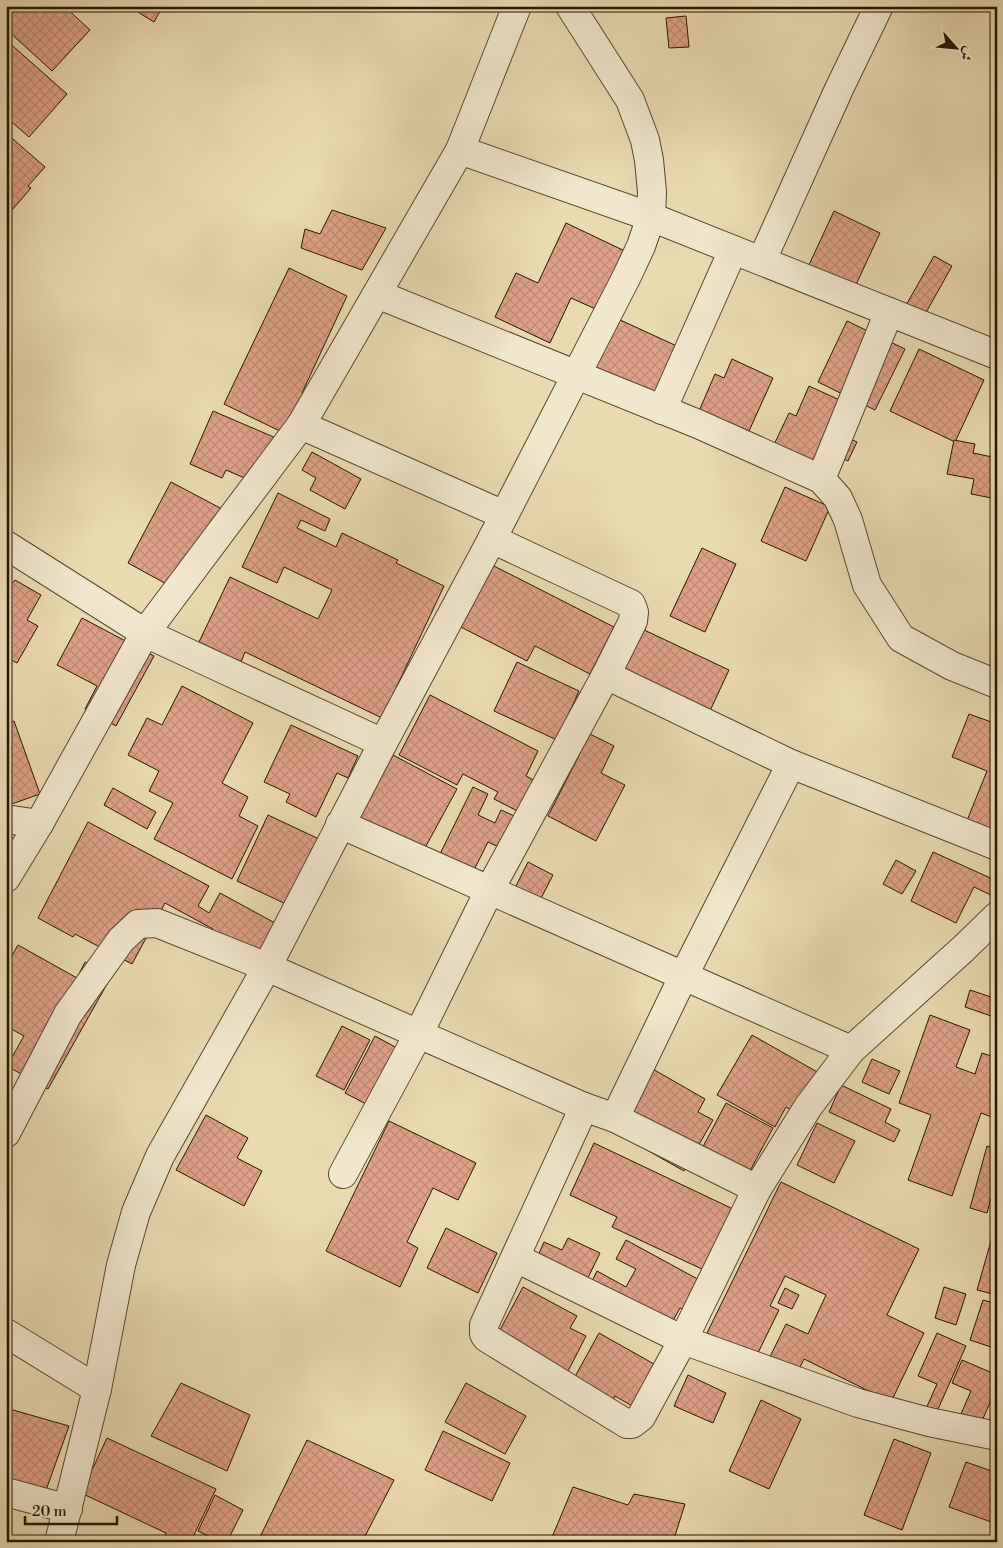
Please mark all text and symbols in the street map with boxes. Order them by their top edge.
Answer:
north arrow [930,22,980,72]
text: ش [955,43,978,64]
scale bar [25,1493,118,1525]
text: 20 m [32,1502,67,1521]

